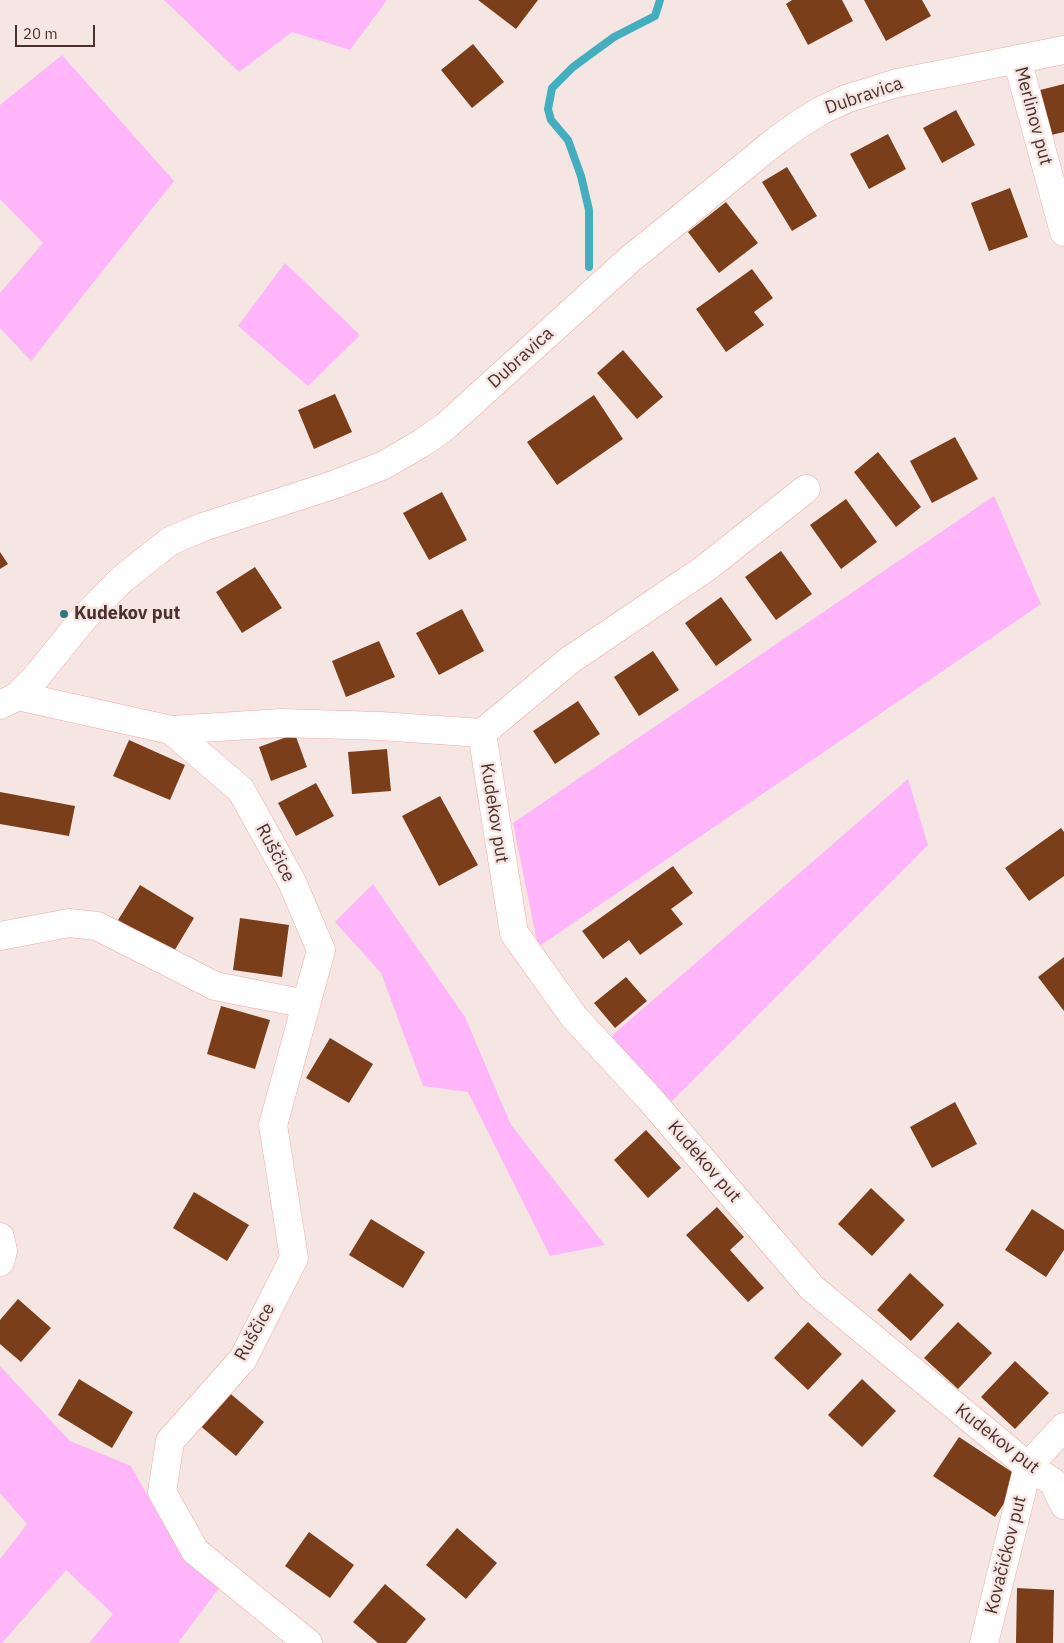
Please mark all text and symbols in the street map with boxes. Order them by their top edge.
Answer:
scale bar [18,15,98,47]
text: 20 m [23,24,58,43]
street label: Merlinov put [1010,65,1056,167]
street label: Dubravica [822,73,906,119]
street label: Dubravica [484,323,558,393]
place label: Kudekov put [74,603,180,625]
marker: Kudekov put [58,608,70,620]
street label: Kudekov put [475,761,513,865]
street label: Ruščice [251,820,299,886]
street label: Kudekov put [663,1117,745,1207]
street label: Ruščice [230,1299,280,1365]
street label: Kudekov put [951,1399,1043,1479]
street label: Kovačićkov put [981,1494,1031,1616]

